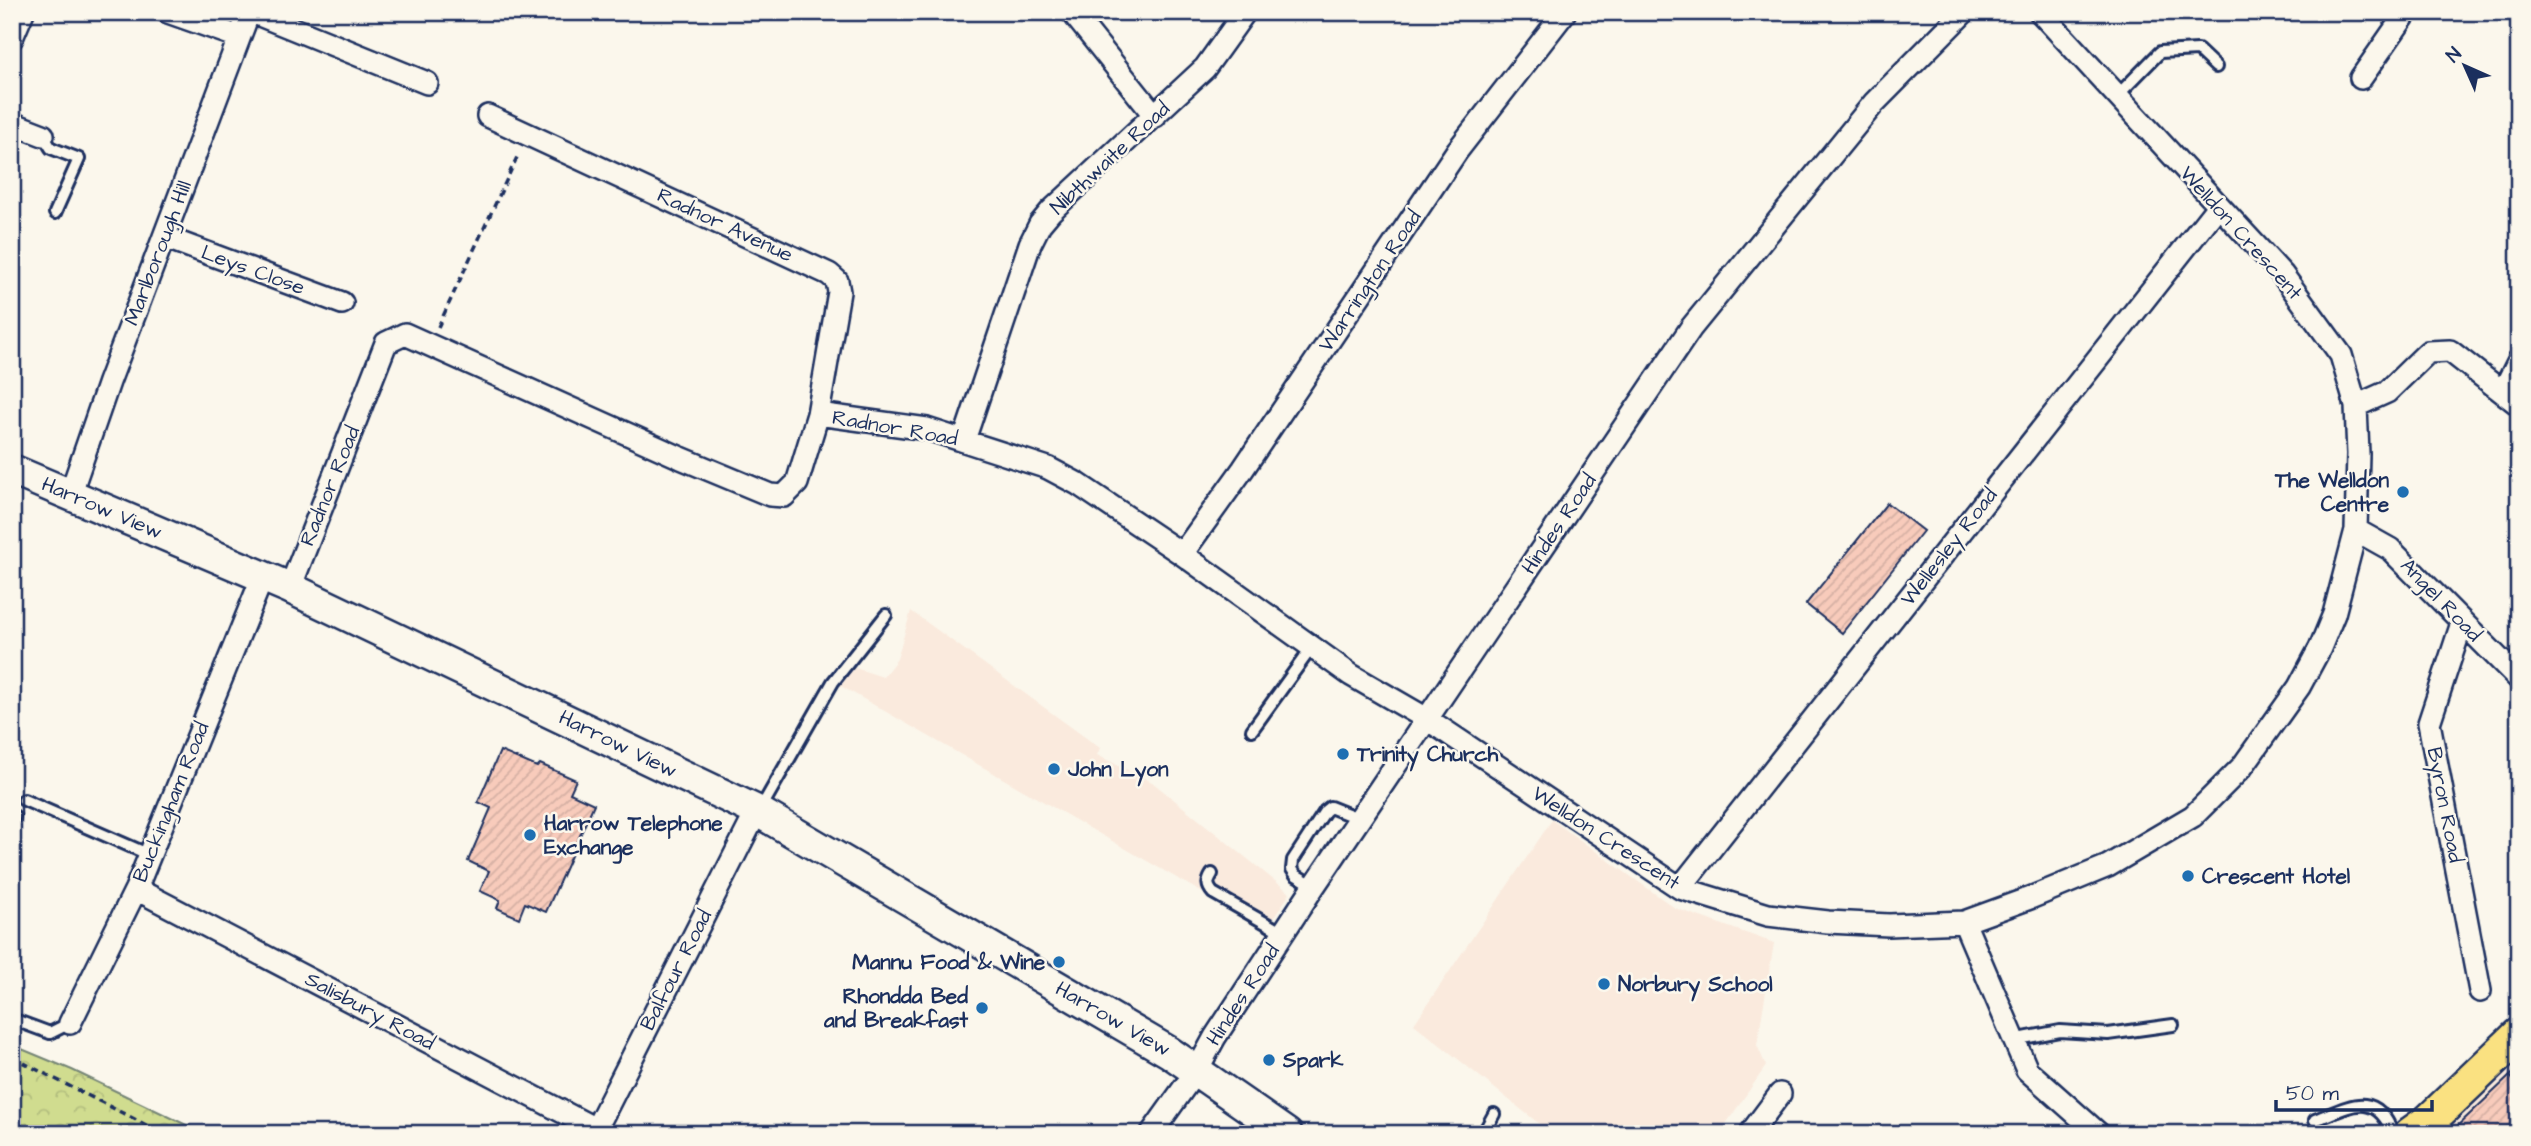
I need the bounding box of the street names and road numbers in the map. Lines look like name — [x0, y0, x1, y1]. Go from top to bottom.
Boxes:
street label: Nibthwaite Road — [1044, 95, 1177, 221]
street label: Welldon Crescent — [2173, 160, 2309, 307]
street label: Marlborough Hill — [117, 177, 201, 330]
street label: Radnor Avenue — [652, 181, 798, 269]
street label: Warrington Road — [1312, 204, 1430, 359]
street label: Leys Close — [196, 238, 309, 304]
street label: Radnor Road — [830, 403, 960, 453]
street label: Radnor Road — [293, 421, 367, 550]
street label: Hindes Road — [1515, 468, 1603, 580]
street label: Harrow View — [37, 470, 167, 546]
street label: Wellesley Road — [1894, 482, 2006, 613]
street label: Angel Road — [2392, 552, 2488, 650]
street label: Harrow View — [554, 703, 682, 785]
street label: Buckingham Road — [126, 717, 218, 887]
street label: Byron Road — [2418, 745, 2470, 866]
street label: Welldon Crescent — [1526, 779, 1686, 897]
street label: Balfour Road — [633, 904, 719, 1035]
street label: Hindes Road — [1199, 938, 1287, 1051]
street label: Salisbury Road — [299, 965, 440, 1059]
street label: Harrow View — [1050, 974, 1176, 1064]

